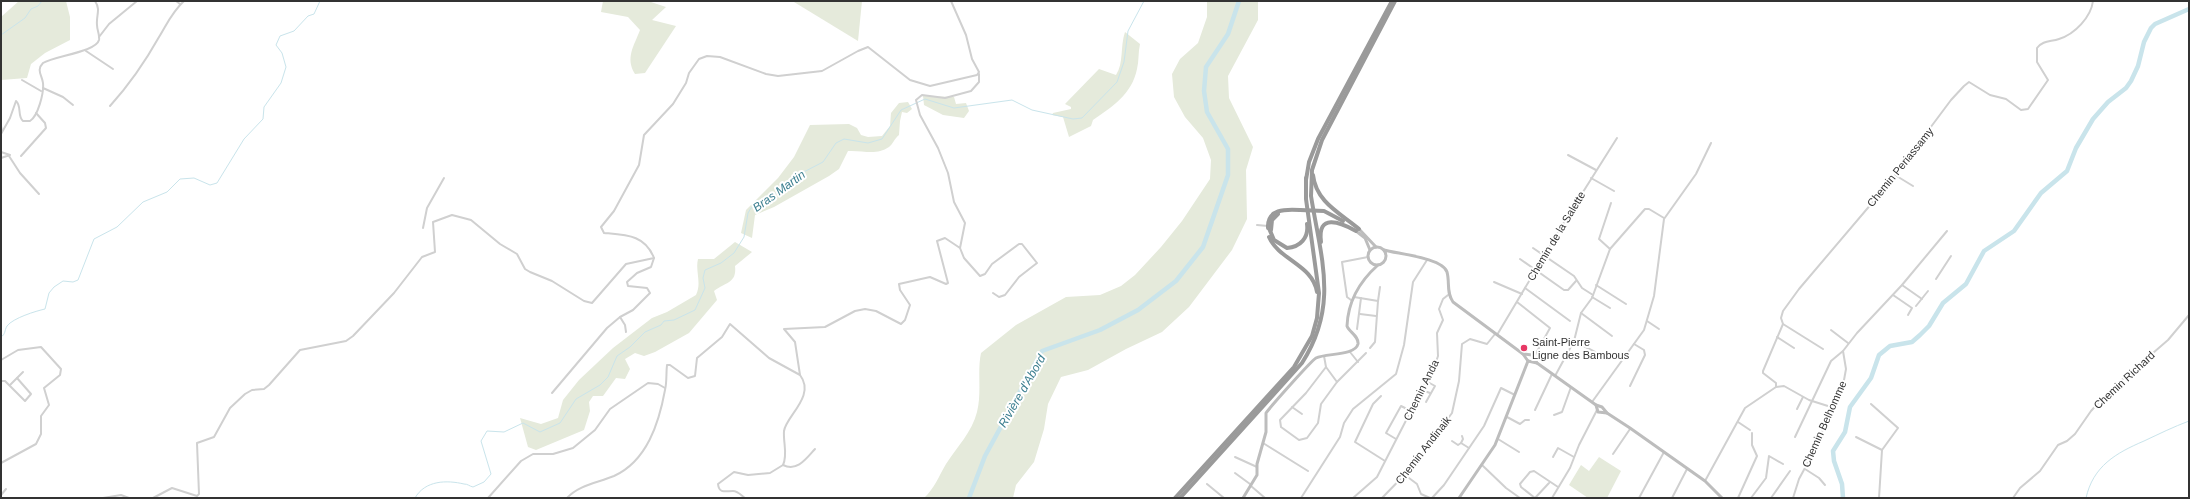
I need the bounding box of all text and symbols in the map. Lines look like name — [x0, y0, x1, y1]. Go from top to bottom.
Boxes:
street label: Chemin Periassamy — [1864, 125, 1936, 209]
water label: Bras Martin — [750, 167, 808, 215]
street label: Chemin de la Salette — [1525, 189, 1587, 283]
place label: Saint-Pierre Ligne des Bambous — [1532, 336, 1630, 361]
marker: Saint-Pierre Ligne des Bambous — [1519, 343, 1529, 353]
street label: Chemin Richard — [2091, 349, 2157, 411]
water label: Rivière d'Abord — [996, 352, 1049, 430]
street label: Chemin Anda — [1401, 357, 1441, 422]
street label: Chemin Belhomme — [1799, 379, 1849, 469]
street label: Chemin Andinaik — [1393, 413, 1453, 486]

